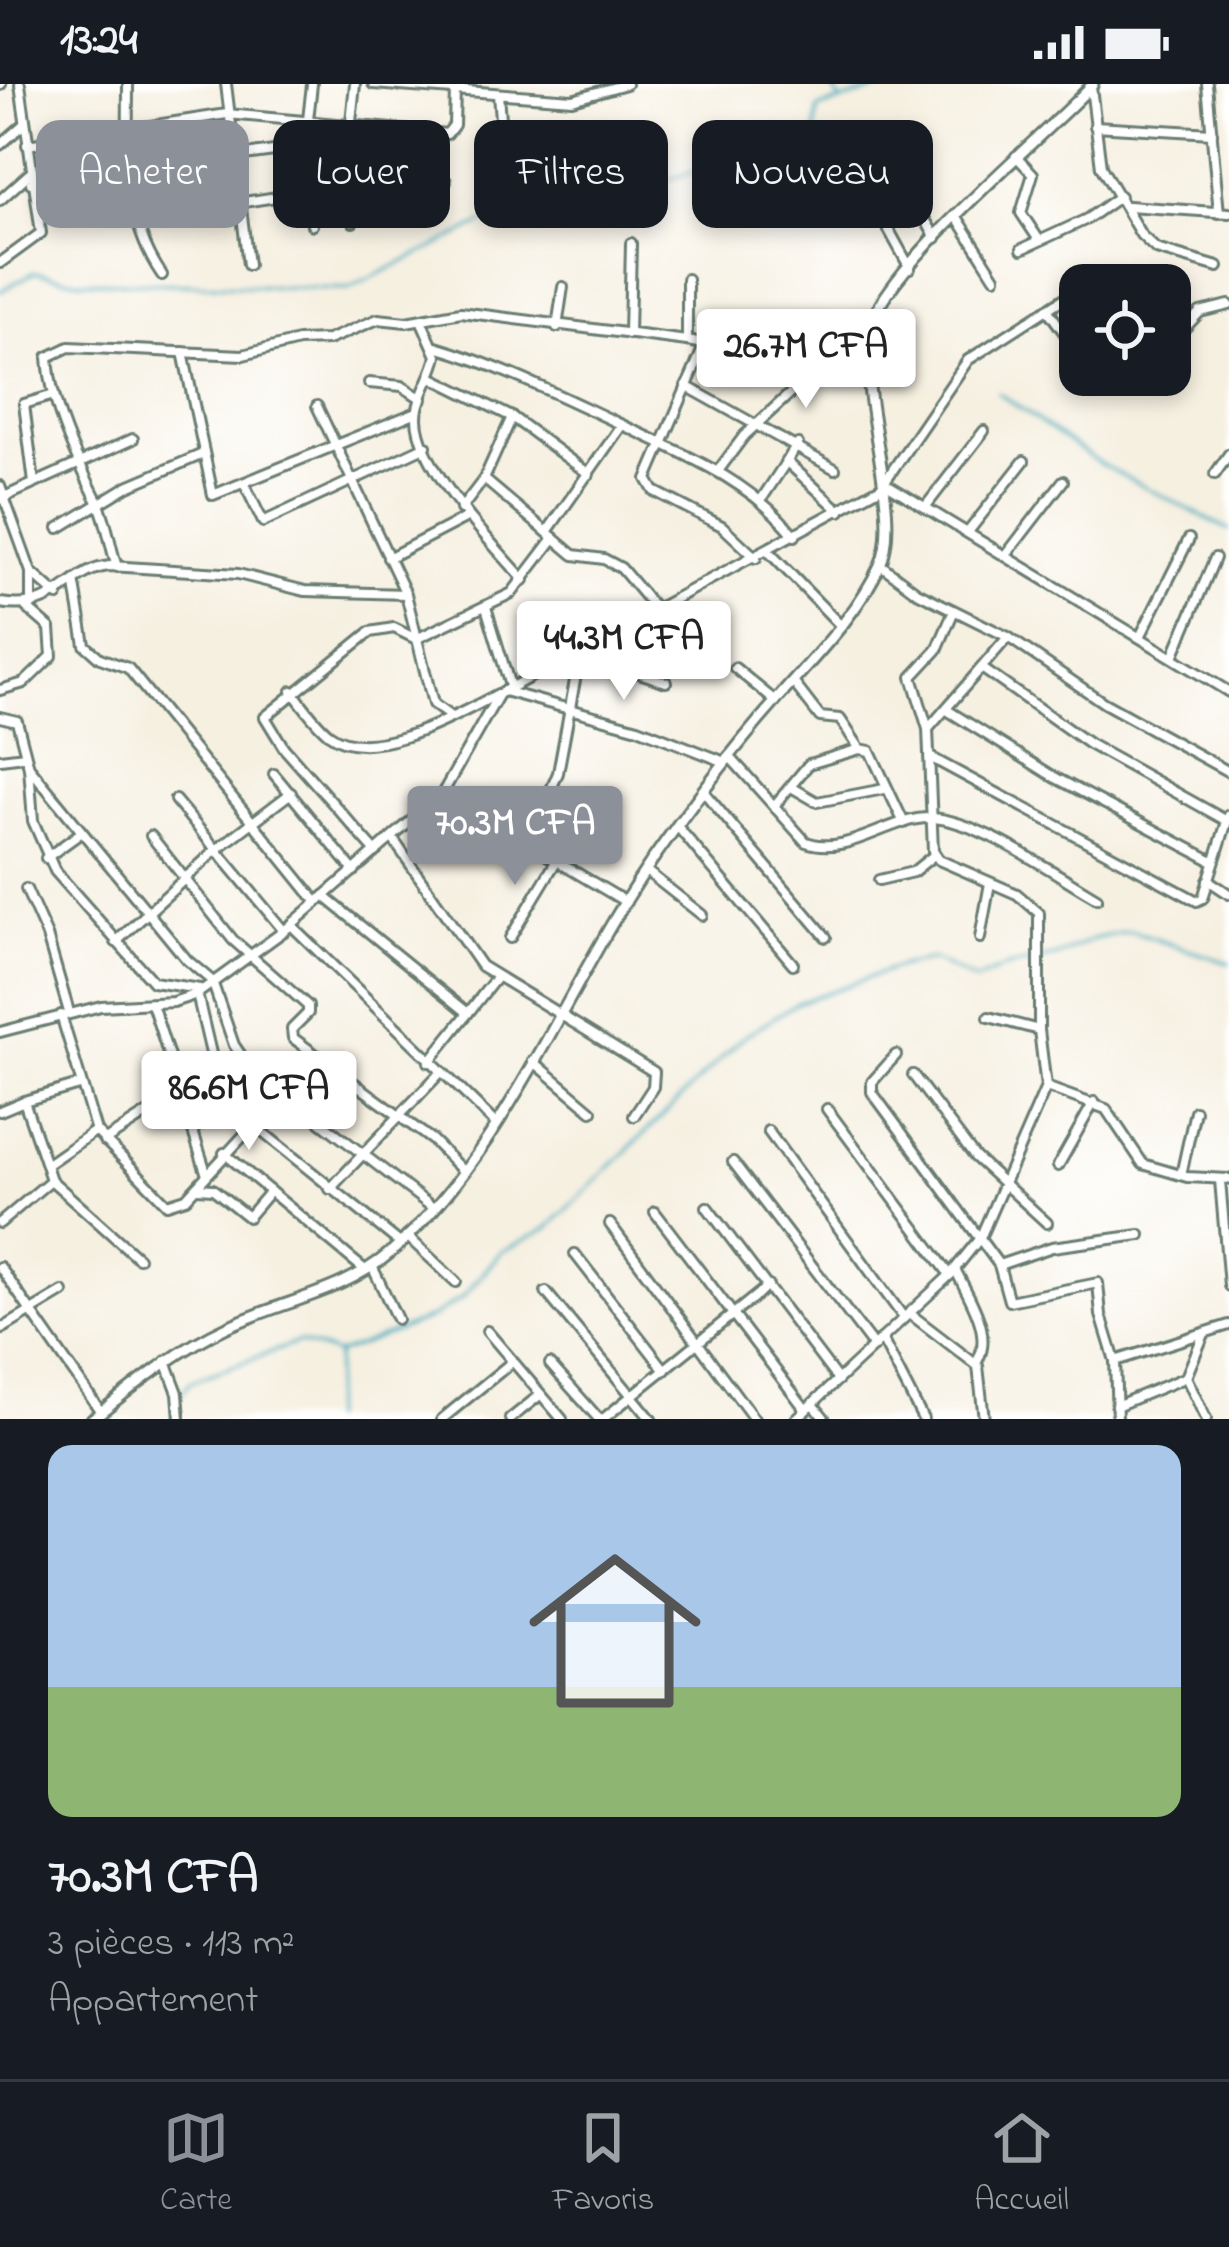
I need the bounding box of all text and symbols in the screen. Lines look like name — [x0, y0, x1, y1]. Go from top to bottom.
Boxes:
text: 13:24 — [60, 9, 138, 75]
chip: Acheter — [36, 120, 249, 228]
chip: Louer — [273, 120, 450, 228]
chip: Filtres — [474, 120, 668, 228]
chip: Nouveau — [692, 120, 933, 228]
map controls — [1059, 264, 1191, 396]
button: locate — [1059, 264, 1191, 396]
pin: 26.7M CFA — [669, 309, 943, 411]
text: 26.7M CFA — [724, 319, 888, 376]
pin: 44.3M CFA — [487, 601, 761, 703]
text: 44.3M CFA — [544, 611, 704, 668]
pin: 70.3M CFA — [378, 786, 652, 888]
text: 70.3M CFA — [434, 796, 596, 853]
pin: 86.6M CFA — [112, 1051, 386, 1153]
text: 86.6M CFA — [168, 1061, 330, 1118]
icon: home — [507, 1523, 723, 1739]
text: 70.3M CFA — [48, 1841, 259, 1916]
text: 3 pièces · 113 m² — [48, 1916, 295, 1973]
text: Appartement — [48, 1973, 258, 2030]
tab: Carte — [160, 2105, 232, 2225]
tab: Favoris — [552, 2105, 654, 2225]
tab: Accueil — [974, 2105, 1069, 2225]

